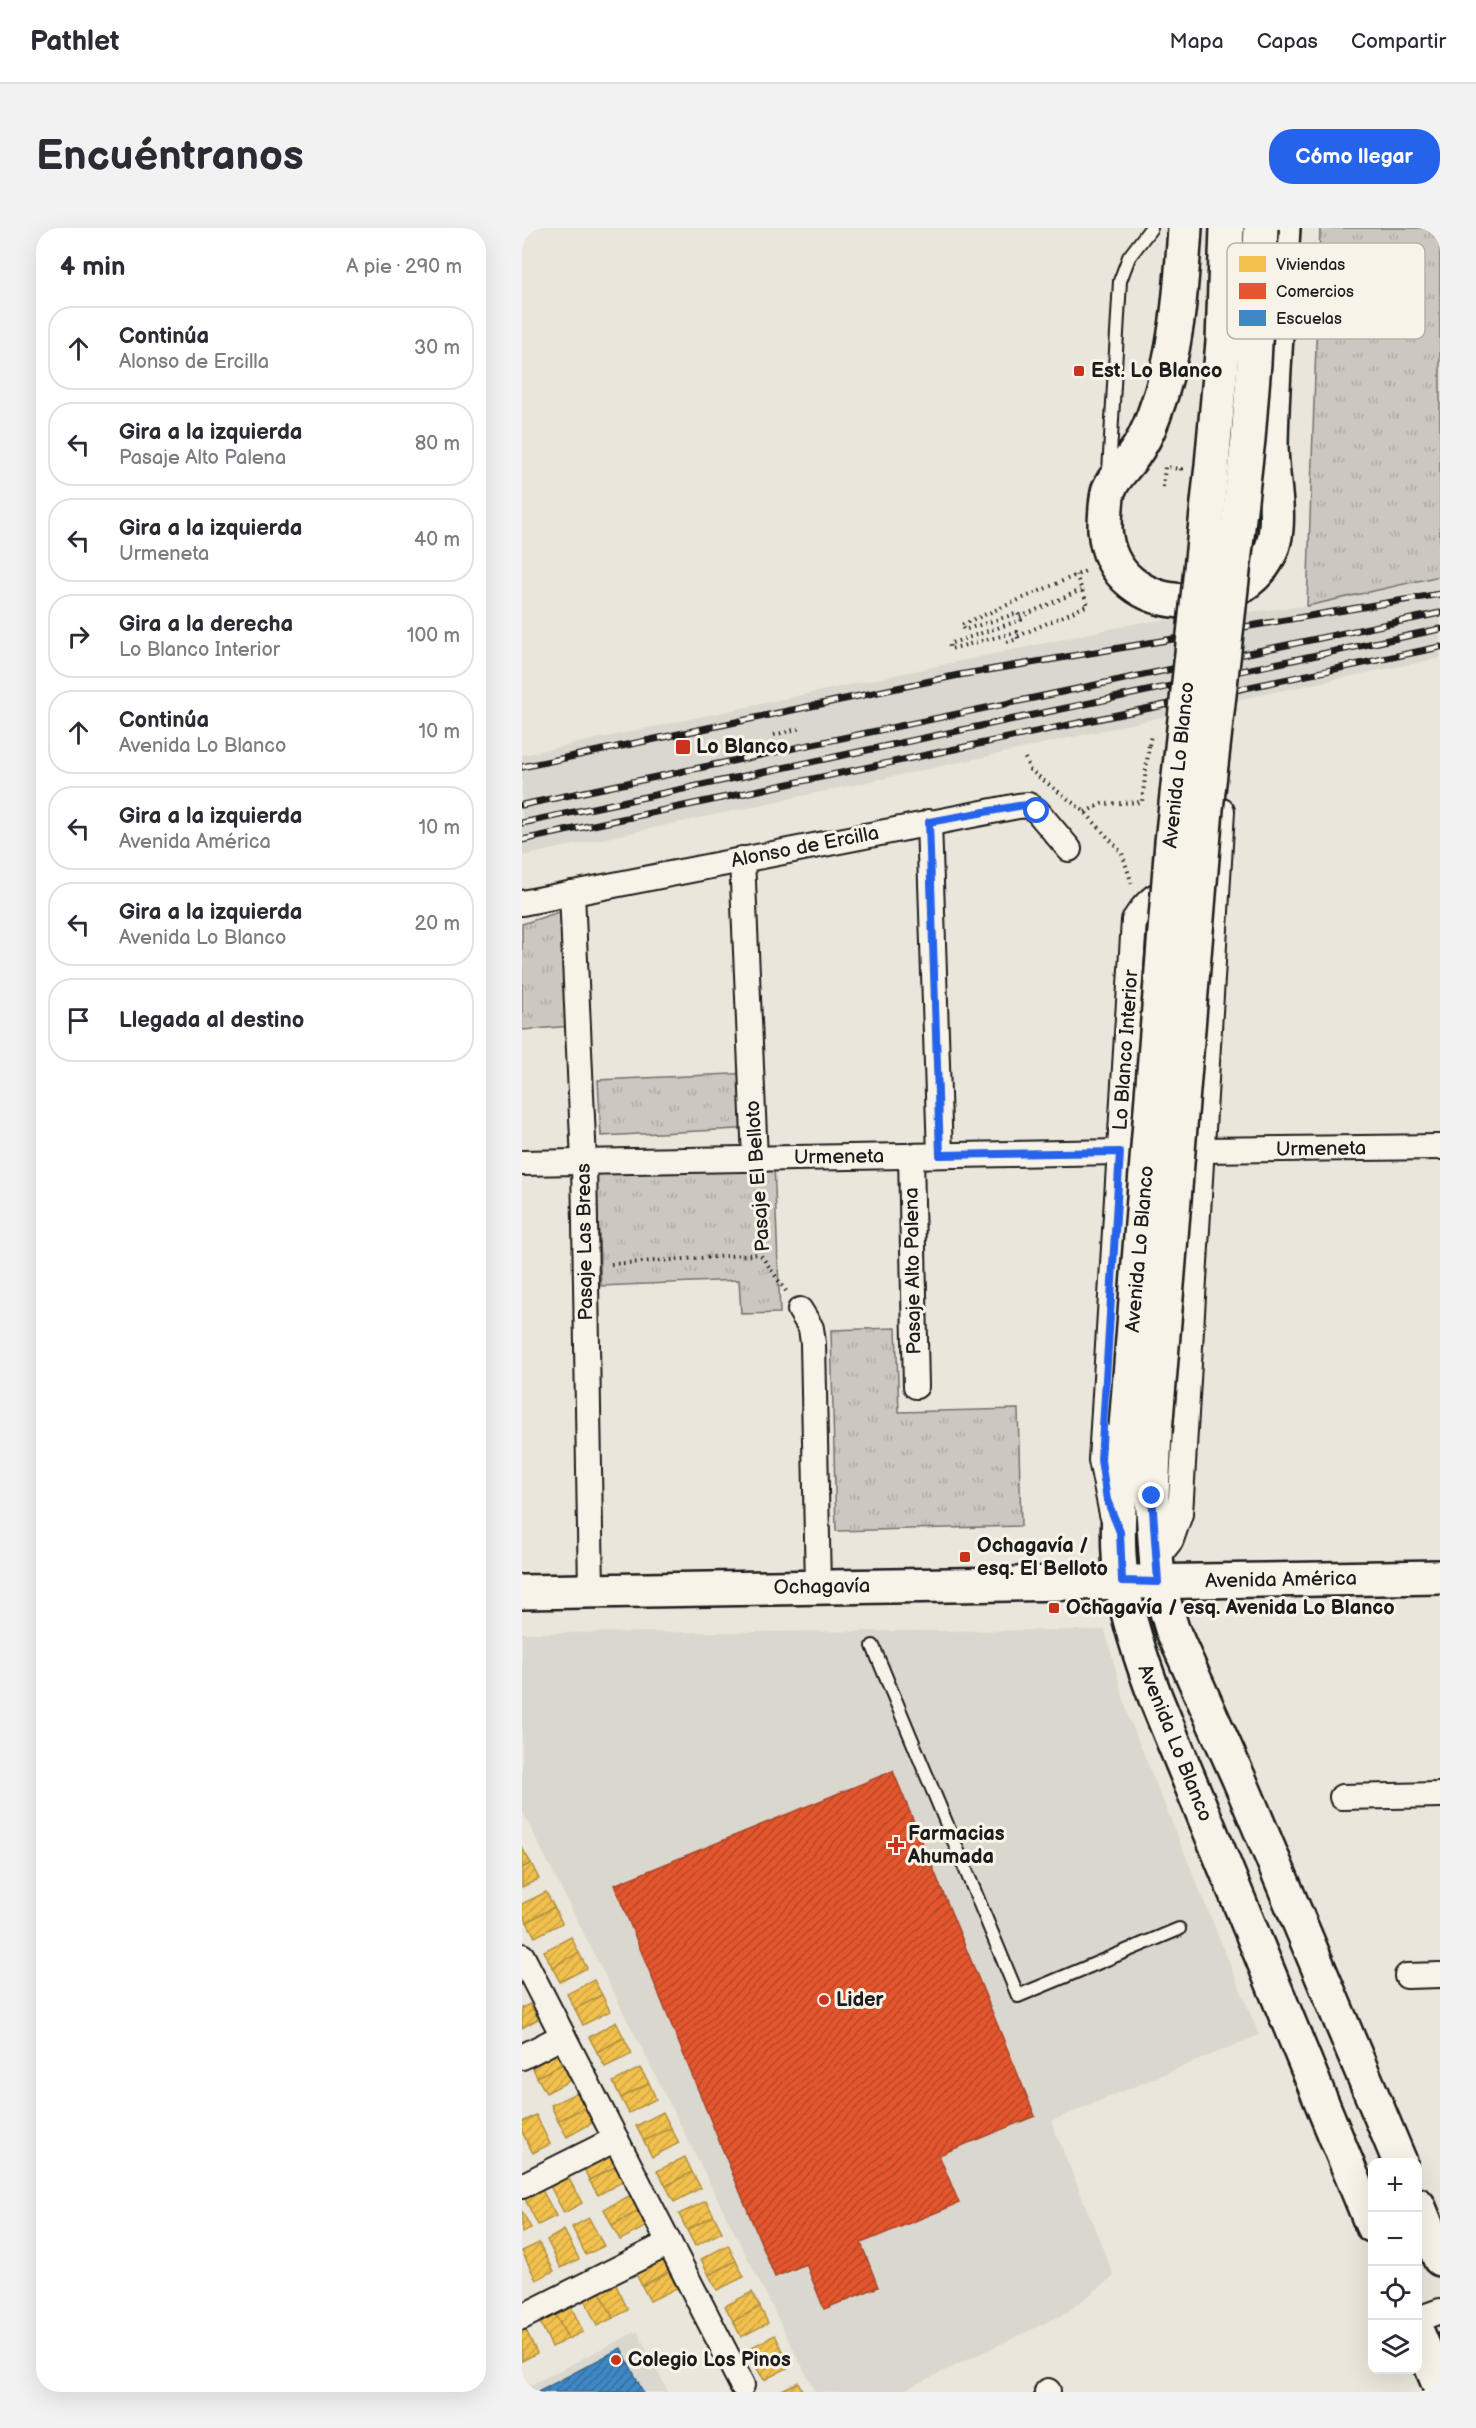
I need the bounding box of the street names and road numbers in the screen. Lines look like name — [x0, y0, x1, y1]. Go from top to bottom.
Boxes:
street label: Avenida Lo Blanco — [1158, 681, 1200, 849]
street label: Alonso de Ercilla — [729, 821, 881, 873]
street label: Lo Blanco Interior — [1108, 968, 1144, 1131]
street label: Pasaje El Belloto — [741, 1099, 775, 1253]
street label: Urmeneta — [1276, 1136, 1366, 1162]
street label: Urmeneta — [794, 1144, 884, 1170]
street label: Pasaje Las Breas — [572, 1163, 598, 1321]
street label: Avenida Lo Blanco — [1121, 1165, 1159, 1333]
street label: Pasaje Alto Palena — [900, 1187, 926, 1355]
street label: Avenida América — [1205, 1567, 1357, 1593]
street label: Ochagavía — [774, 1574, 870, 1600]
street label: Avenida Lo Blanco — [1133, 1661, 1217, 1825]

